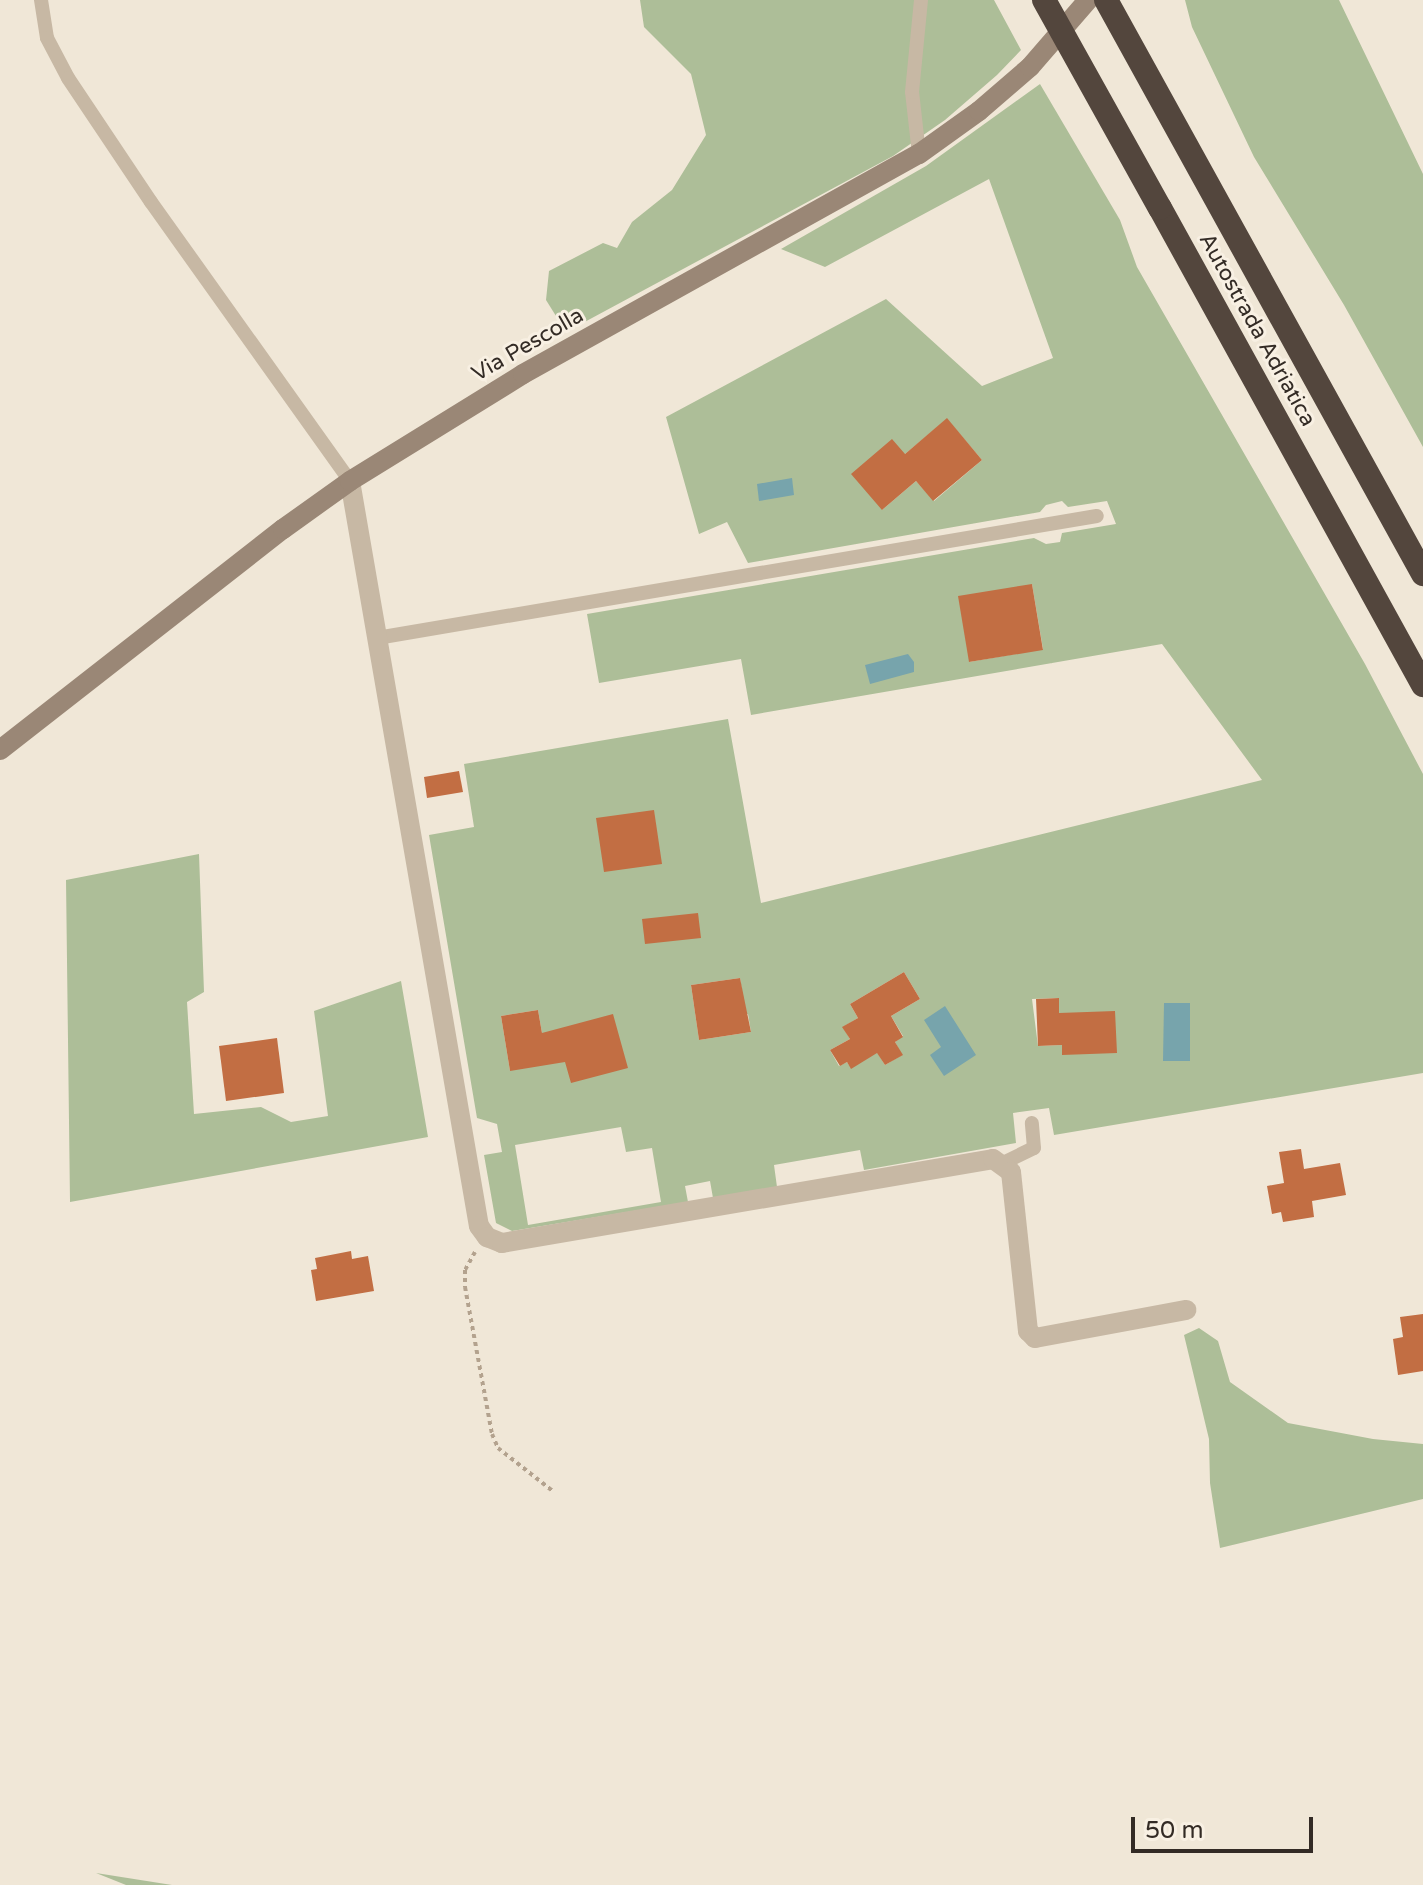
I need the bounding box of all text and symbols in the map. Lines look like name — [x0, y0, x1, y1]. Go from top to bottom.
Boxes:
street label: Autostrada Adriatica — [1193, 229, 1321, 431]
street label: Via Pescolla — [468, 302, 588, 388]
scale bar — [1135, 1801, 1317, 1851]
text: 50 m — [1145, 1816, 1203, 1845]

